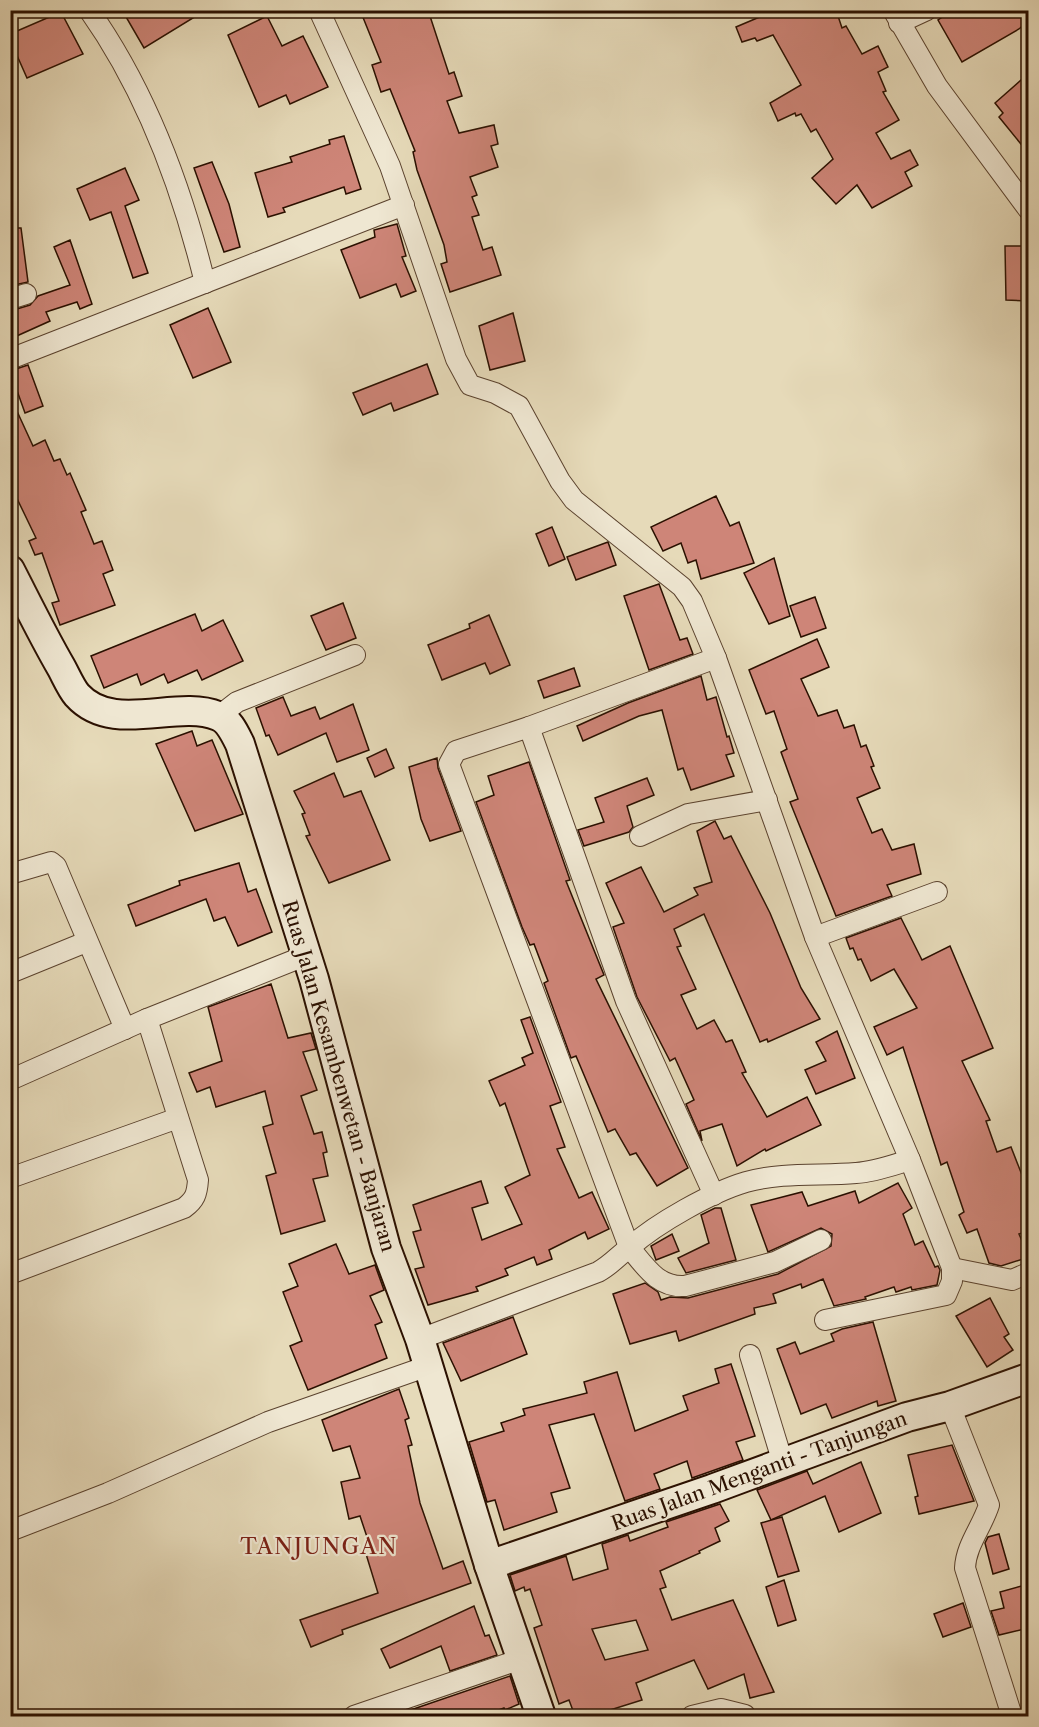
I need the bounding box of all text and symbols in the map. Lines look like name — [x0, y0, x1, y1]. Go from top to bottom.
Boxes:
street label: Ruas Jalan Kesambenwetan - Banjaran — [277, 898, 401, 1255]
street label: Ruas Jalan Menganti - Tanjungan — [608, 1406, 911, 1536]
district label: TANJUNGAN — [240, 1533, 398, 1560]

